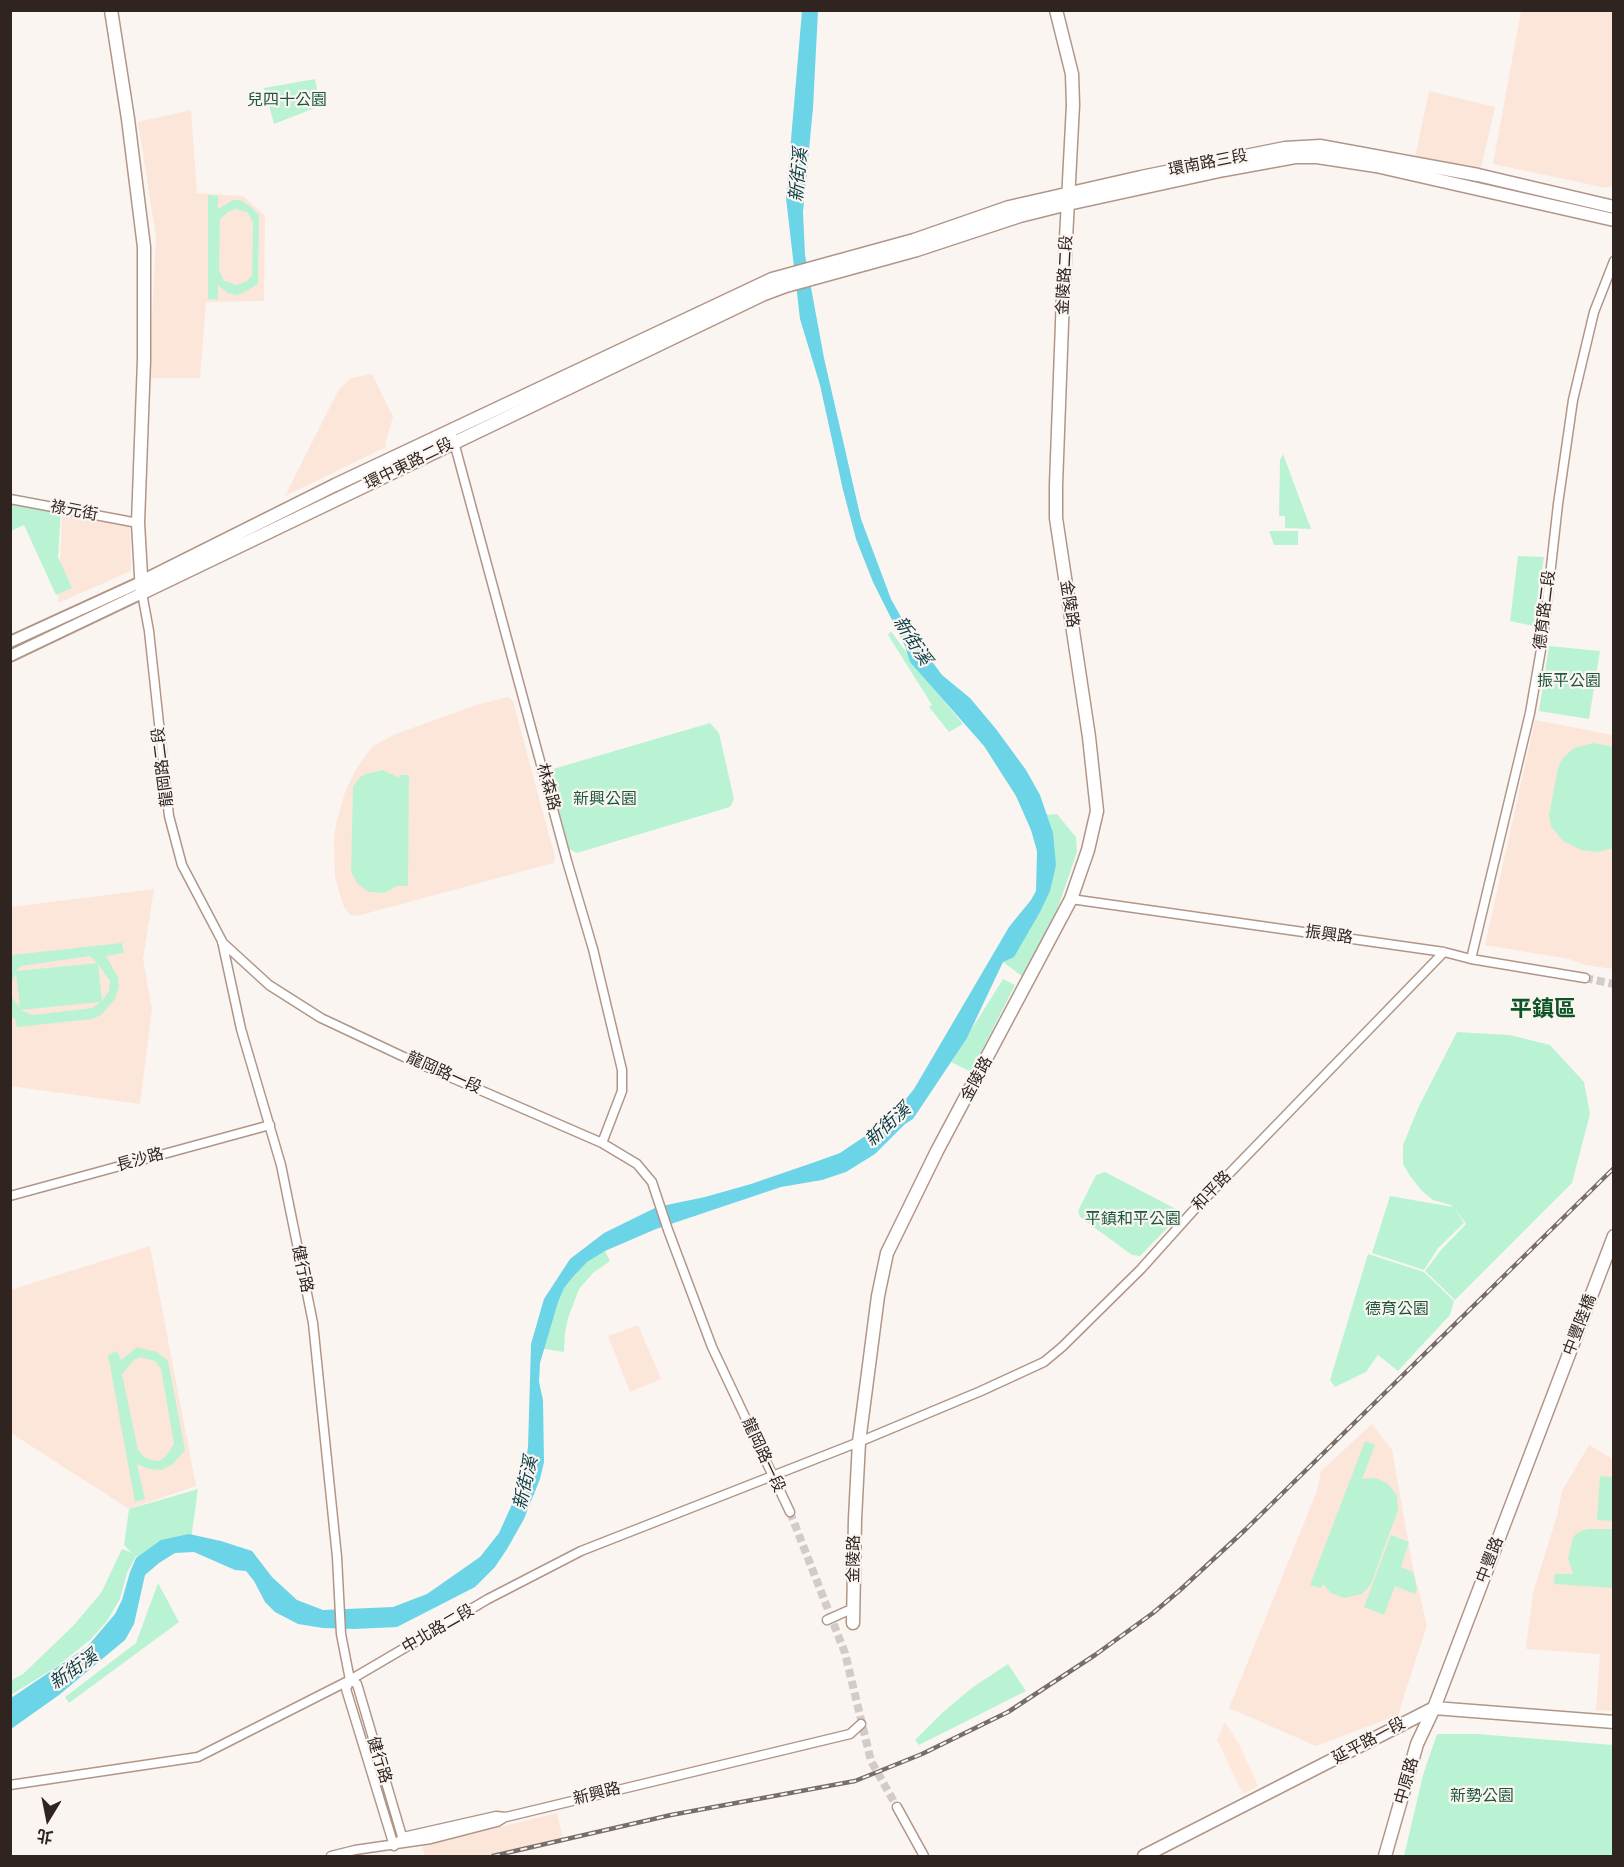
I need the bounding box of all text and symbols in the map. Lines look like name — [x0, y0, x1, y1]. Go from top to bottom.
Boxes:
park label: 兒四十公園 — [247, 90, 327, 110]
street label: 環南路三段 — [1167, 146, 1249, 180]
water label: 新街溪 — [786, 147, 812, 203]
street label: 金陵路二段 — [1053, 235, 1077, 315]
street label: 環中東路二段 — [362, 434, 456, 494]
street label: 祿元街 — [49, 497, 99, 525]
street label: 德育路二段 — [1531, 569, 1559, 651]
street label: 金陵路 — [1056, 579, 1082, 629]
water label: 新街溪 — [888, 612, 936, 670]
park label: 振平公園 — [1537, 671, 1601, 691]
street label: 龍岡路二段 — [149, 726, 177, 808]
street label: 林森路 — [533, 761, 563, 813]
park label: 新興公園 — [573, 789, 637, 809]
street label: 振興路 — [1304, 922, 1354, 948]
district label: 平鎮區 — [1510, 997, 1576, 1023]
street label: 龍岡路一段 — [404, 1048, 484, 1098]
street label: 金陵路 — [957, 1053, 997, 1105]
water label: 新街溪 — [861, 1099, 915, 1151]
street label: 長沙路 — [114, 1145, 166, 1175]
street label: 和平路 — [1188, 1167, 1236, 1215]
park label: 平鎮和平公園 — [1085, 1209, 1181, 1229]
street label: 健行路 — [288, 1244, 316, 1294]
street label: 中豐陸橋 — [1560, 1292, 1600, 1358]
park label: 德育公園 — [1365, 1299, 1429, 1319]
street label: 龍岡路一段 — [737, 1415, 789, 1495]
water label: 新街溪 — [509, 1454, 543, 1512]
street label: 中豐路 — [1472, 1534, 1508, 1586]
street label: 金陵路 — [844, 1535, 864, 1583]
street label: 中北路二段 — [399, 1601, 477, 1657]
water label: 新街溪 — [46, 1646, 102, 1694]
street label: 延平路一段 — [1329, 1714, 1409, 1768]
street label: 健行路 — [363, 1734, 395, 1786]
street label: 中原路 — [1391, 1755, 1423, 1807]
street label: 新興路 — [571, 1779, 623, 1809]
park label: 新勢公園 — [1450, 1786, 1514, 1806]
north arrow — [18, 1789, 78, 1849]
text: 北 — [35, 1825, 55, 1848]

